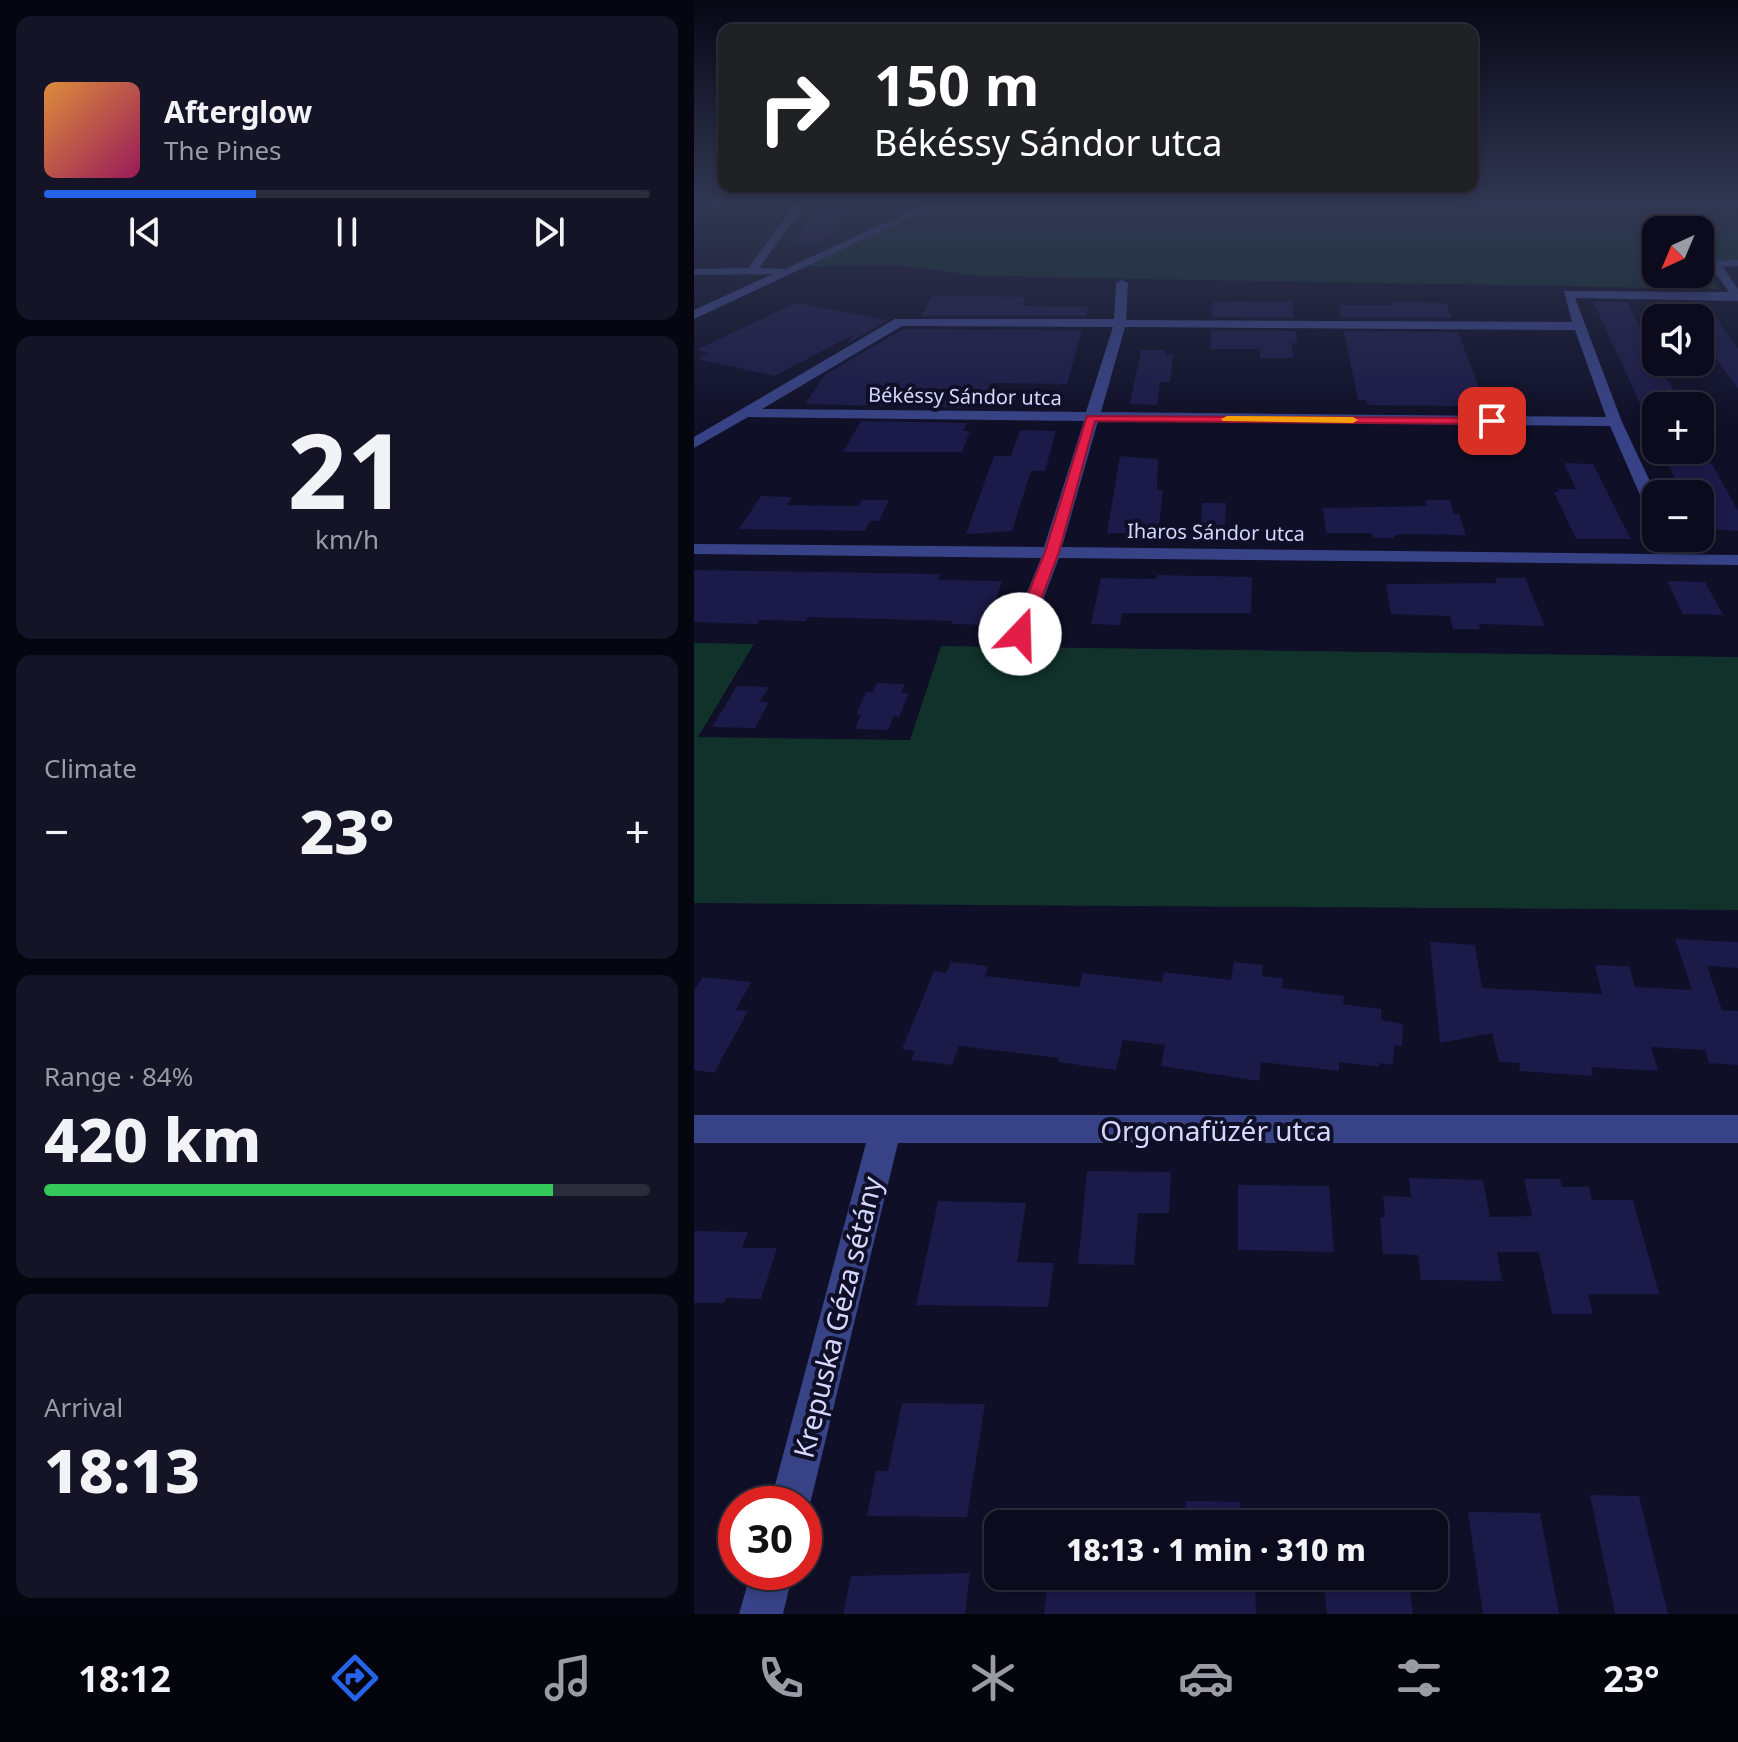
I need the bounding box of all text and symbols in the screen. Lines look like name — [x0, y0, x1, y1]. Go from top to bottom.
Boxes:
text: 150 m — [874, 46, 1039, 122]
icon: right — [742, 56, 846, 160]
text: Afterglow — [164, 91, 312, 132]
text: Békéssy Sándor utca — [874, 118, 1223, 167]
text: The Pines — [164, 132, 282, 168]
icon: previous — [123, 210, 167, 254]
icon: pause — [325, 210, 369, 254]
icon: next — [527, 210, 571, 254]
north arrow — [1642, 216, 1714, 288]
map controls — [1642, 216, 1714, 552]
button: sound — [1642, 304, 1714, 376]
street label: Békéssy Sándor utca — [868, 381, 1062, 411]
pin — [1458, 387, 1526, 455]
button: + — [1642, 392, 1714, 464]
text: 21 — [288, 398, 406, 539]
icon: arrive — [1470, 399, 1514, 443]
button: − — [1642, 480, 1714, 552]
street label: Iharos Sándor utca — [1127, 517, 1305, 547]
text: km/h — [315, 521, 379, 557]
position arrow — [978, 592, 1062, 676]
text: Climate — [44, 750, 137, 786]
text: 23° — [300, 790, 394, 872]
text: − — [44, 801, 69, 861]
text: + — [625, 801, 650, 861]
text: Range · 84% — [44, 1058, 193, 1094]
text: 420 km — [44, 1098, 261, 1180]
street label: Orgonafüzér utca — [1100, 1111, 1332, 1149]
street label: Krepuska Géza sétány — [784, 1172, 891, 1462]
text: Arrival — [44, 1389, 123, 1425]
text: 18:13 — [44, 1429, 200, 1511]
speed limit sign: 30 — [718, 1486, 822, 1590]
text: 18:13 · 1 min · 310 m — [1066, 1529, 1366, 1570]
icon: directions — [327, 1650, 383, 1706]
icon: music — [540, 1650, 596, 1706]
icon: phone — [753, 1650, 809, 1706]
icon: climate — [965, 1650, 1021, 1706]
icon: car — [1178, 1650, 1234, 1706]
icon: filters — [1391, 1650, 1447, 1706]
text: 18:12 — [78, 1654, 171, 1703]
text: 23° — [1603, 1654, 1660, 1703]

